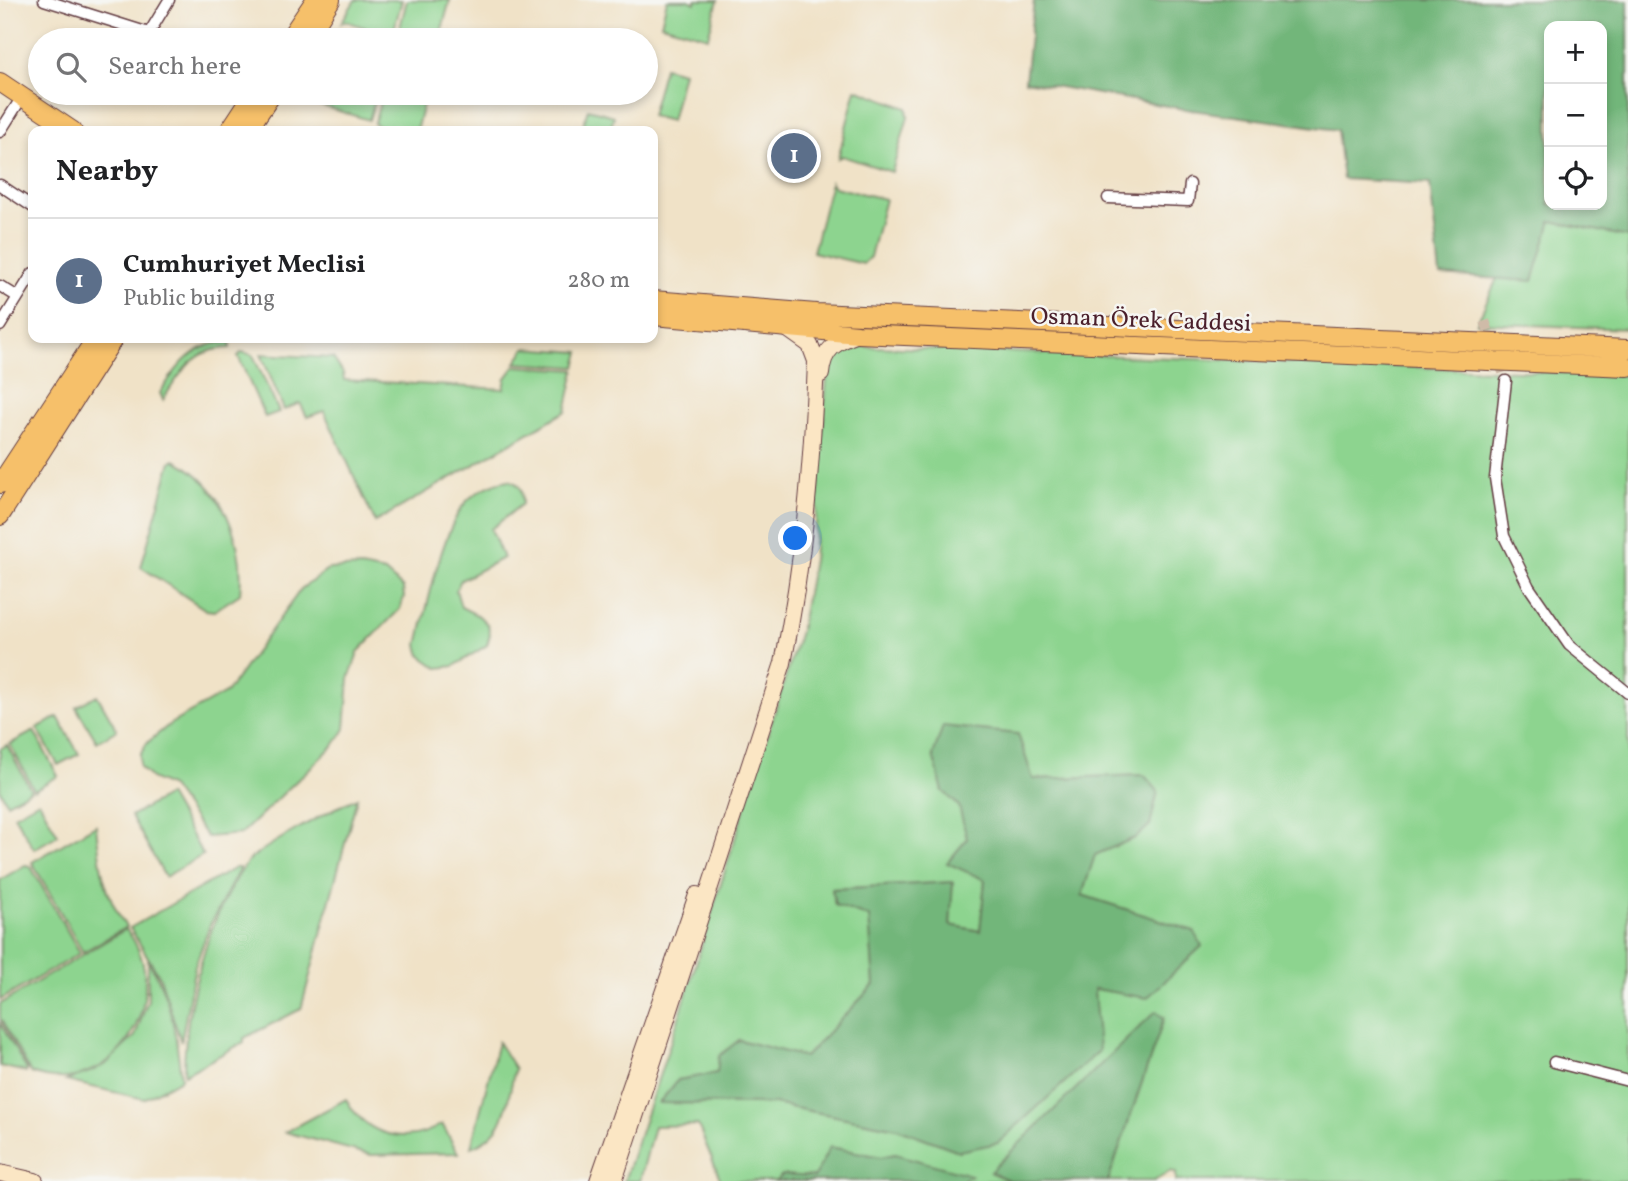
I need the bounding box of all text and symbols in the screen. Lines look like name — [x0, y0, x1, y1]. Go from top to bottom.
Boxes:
map controls — [1544, 21, 1607, 210]
button: + — [1544, 21, 1607, 84]
search box — [28, 28, 658, 105]
icon: search — [52, 48, 90, 86]
text: Search here — [108, 49, 241, 85]
button: − — [1544, 84, 1607, 147]
pin: 1 — [771, 130, 817, 182]
button: locate — [1544, 147, 1607, 210]
text: Nearby — [56, 151, 158, 193]
text: Cumhuriyet Meclisi — [123, 247, 366, 283]
text: 1 — [74, 265, 84, 297]
text: 280 m — [567, 265, 630, 297]
text: Public building — [123, 283, 275, 315]
street label: Osman Örek Caddesi — [1030, 300, 1252, 342]
your location — [778, 521, 812, 555]

